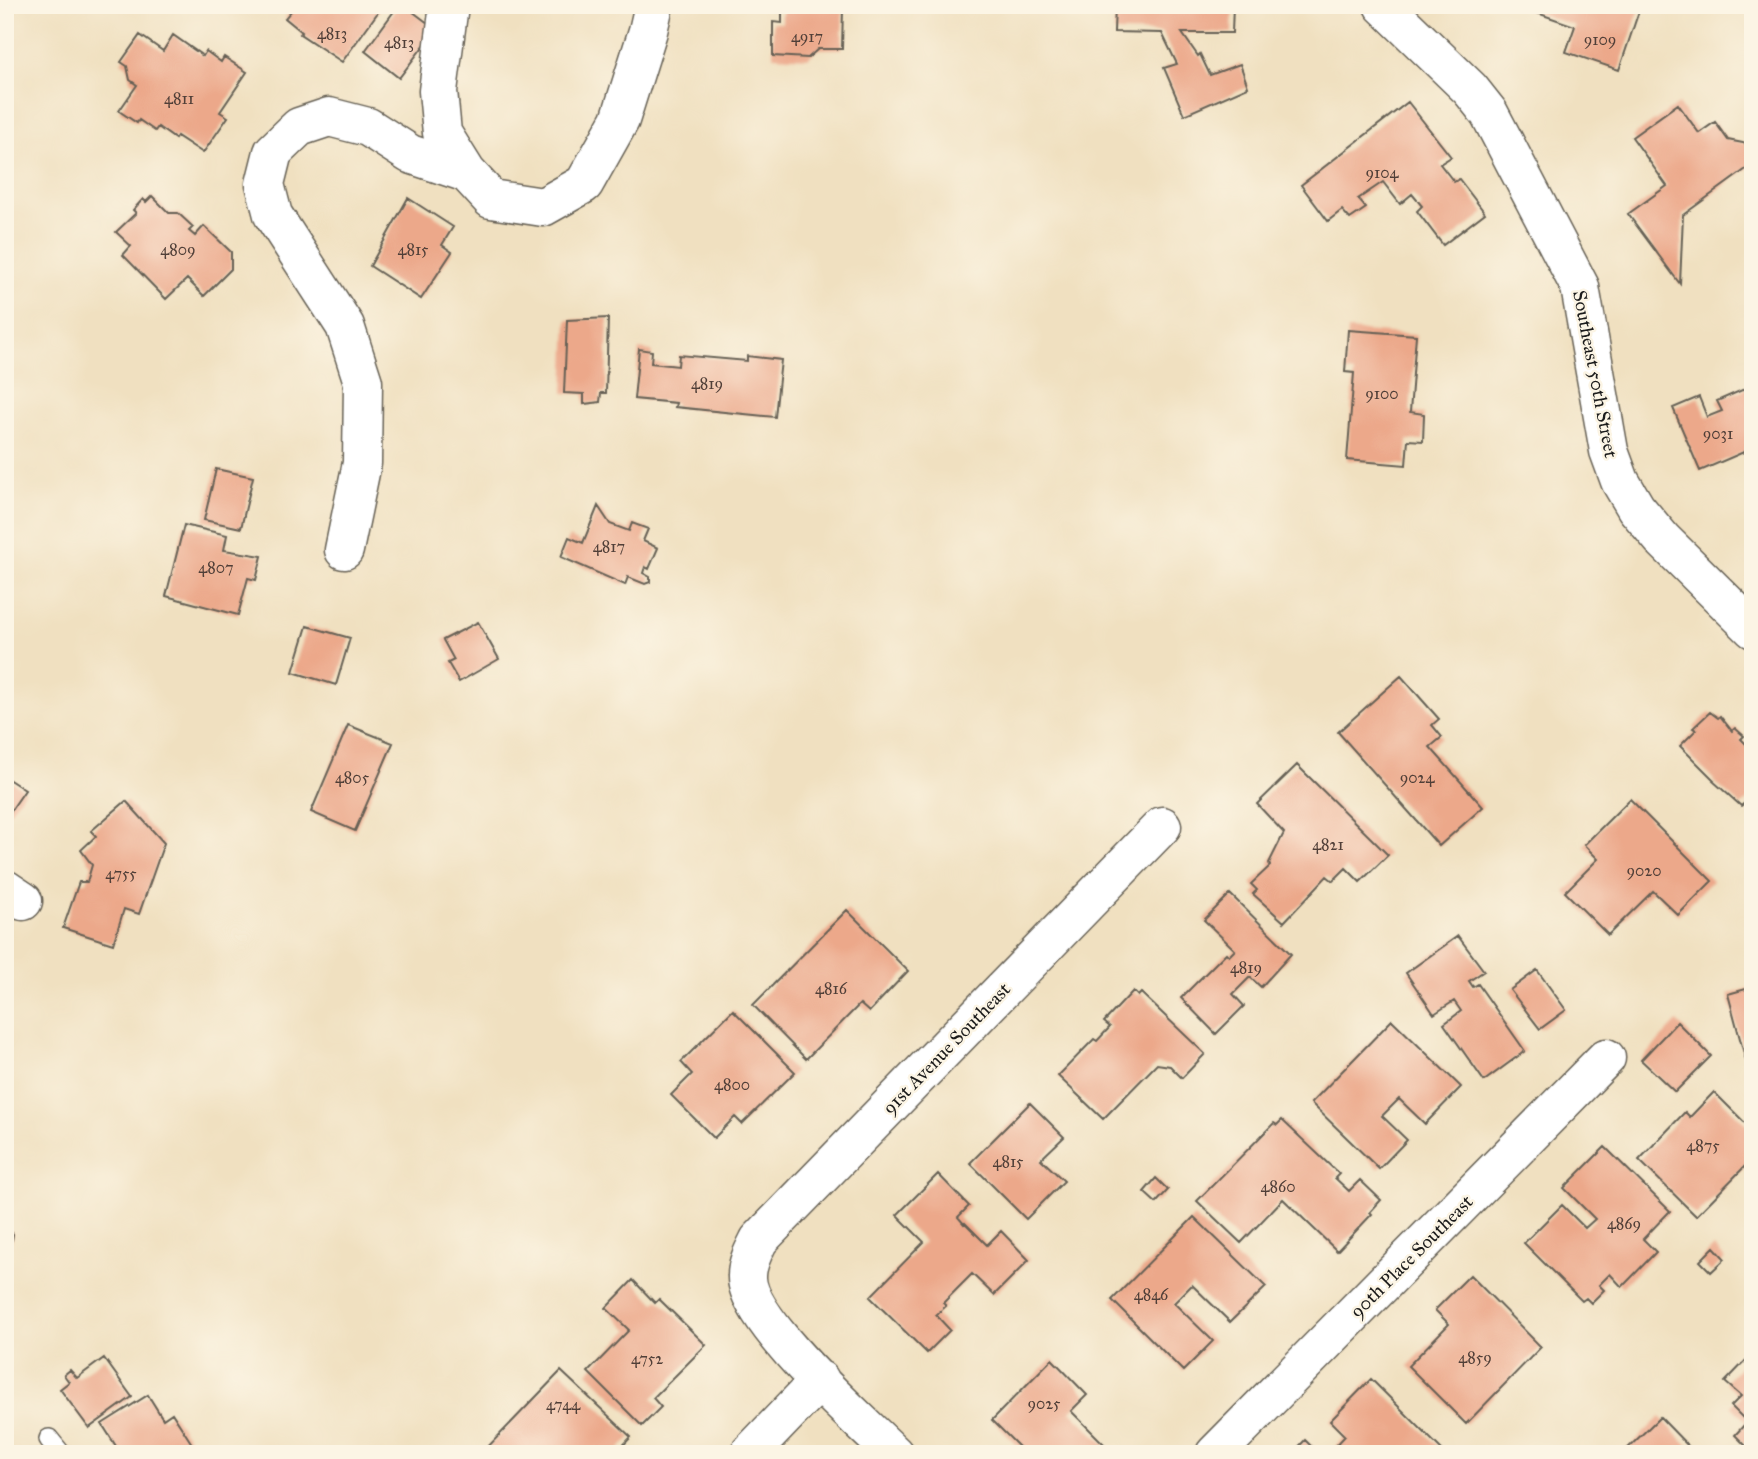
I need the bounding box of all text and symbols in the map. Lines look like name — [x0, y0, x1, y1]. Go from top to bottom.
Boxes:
house number: 4813 — [317, 24, 347, 43]
house number: 4917 — [791, 27, 823, 46]
house number: 9109 — [1584, 30, 1616, 49]
house number: 4813 — [384, 33, 414, 52]
house number: 4811 — [164, 89, 194, 108]
house number: 9104 — [1366, 163, 1400, 182]
house number: 4809 — [160, 240, 196, 259]
house number: 4815 — [397, 240, 429, 259]
street label: Southeast 50th Street — [1568, 288, 1623, 460]
house number: 4819 — [691, 374, 723, 393]
house number: 9100 — [1365, 384, 1399, 403]
house number: 9031 — [1703, 424, 1733, 443]
house number: 4817 — [593, 537, 625, 556]
house number: 4807 — [198, 558, 234, 577]
house number: 4805 — [335, 768, 370, 787]
house number: 9024 — [1400, 768, 1435, 787]
house number: 4821 — [1312, 835, 1344, 854]
house number: 9020 — [1626, 861, 1662, 880]
house number: 4755 — [105, 864, 137, 883]
house number: 4819 — [1230, 958, 1262, 977]
street label: 91st Avenue Southeast — [878, 978, 1015, 1119]
house number: 4816 — [815, 979, 848, 998]
house number: 4800 — [714, 1075, 750, 1094]
house number: 4875 — [1686, 1136, 1720, 1155]
house number: 4815 — [992, 1152, 1024, 1171]
house number: 4860 — [1261, 1177, 1295, 1196]
street label: 90th Place Southeast — [1345, 1190, 1478, 1323]
house number: 4869 — [1607, 1214, 1641, 1233]
house number: 4846 — [1134, 1285, 1169, 1304]
house number: 4859 — [1458, 1348, 1492, 1367]
house number: 4752 — [631, 1349, 663, 1368]
house number: 9025 — [1027, 1394, 1061, 1413]
house number: 4744 — [546, 1395, 581, 1414]

